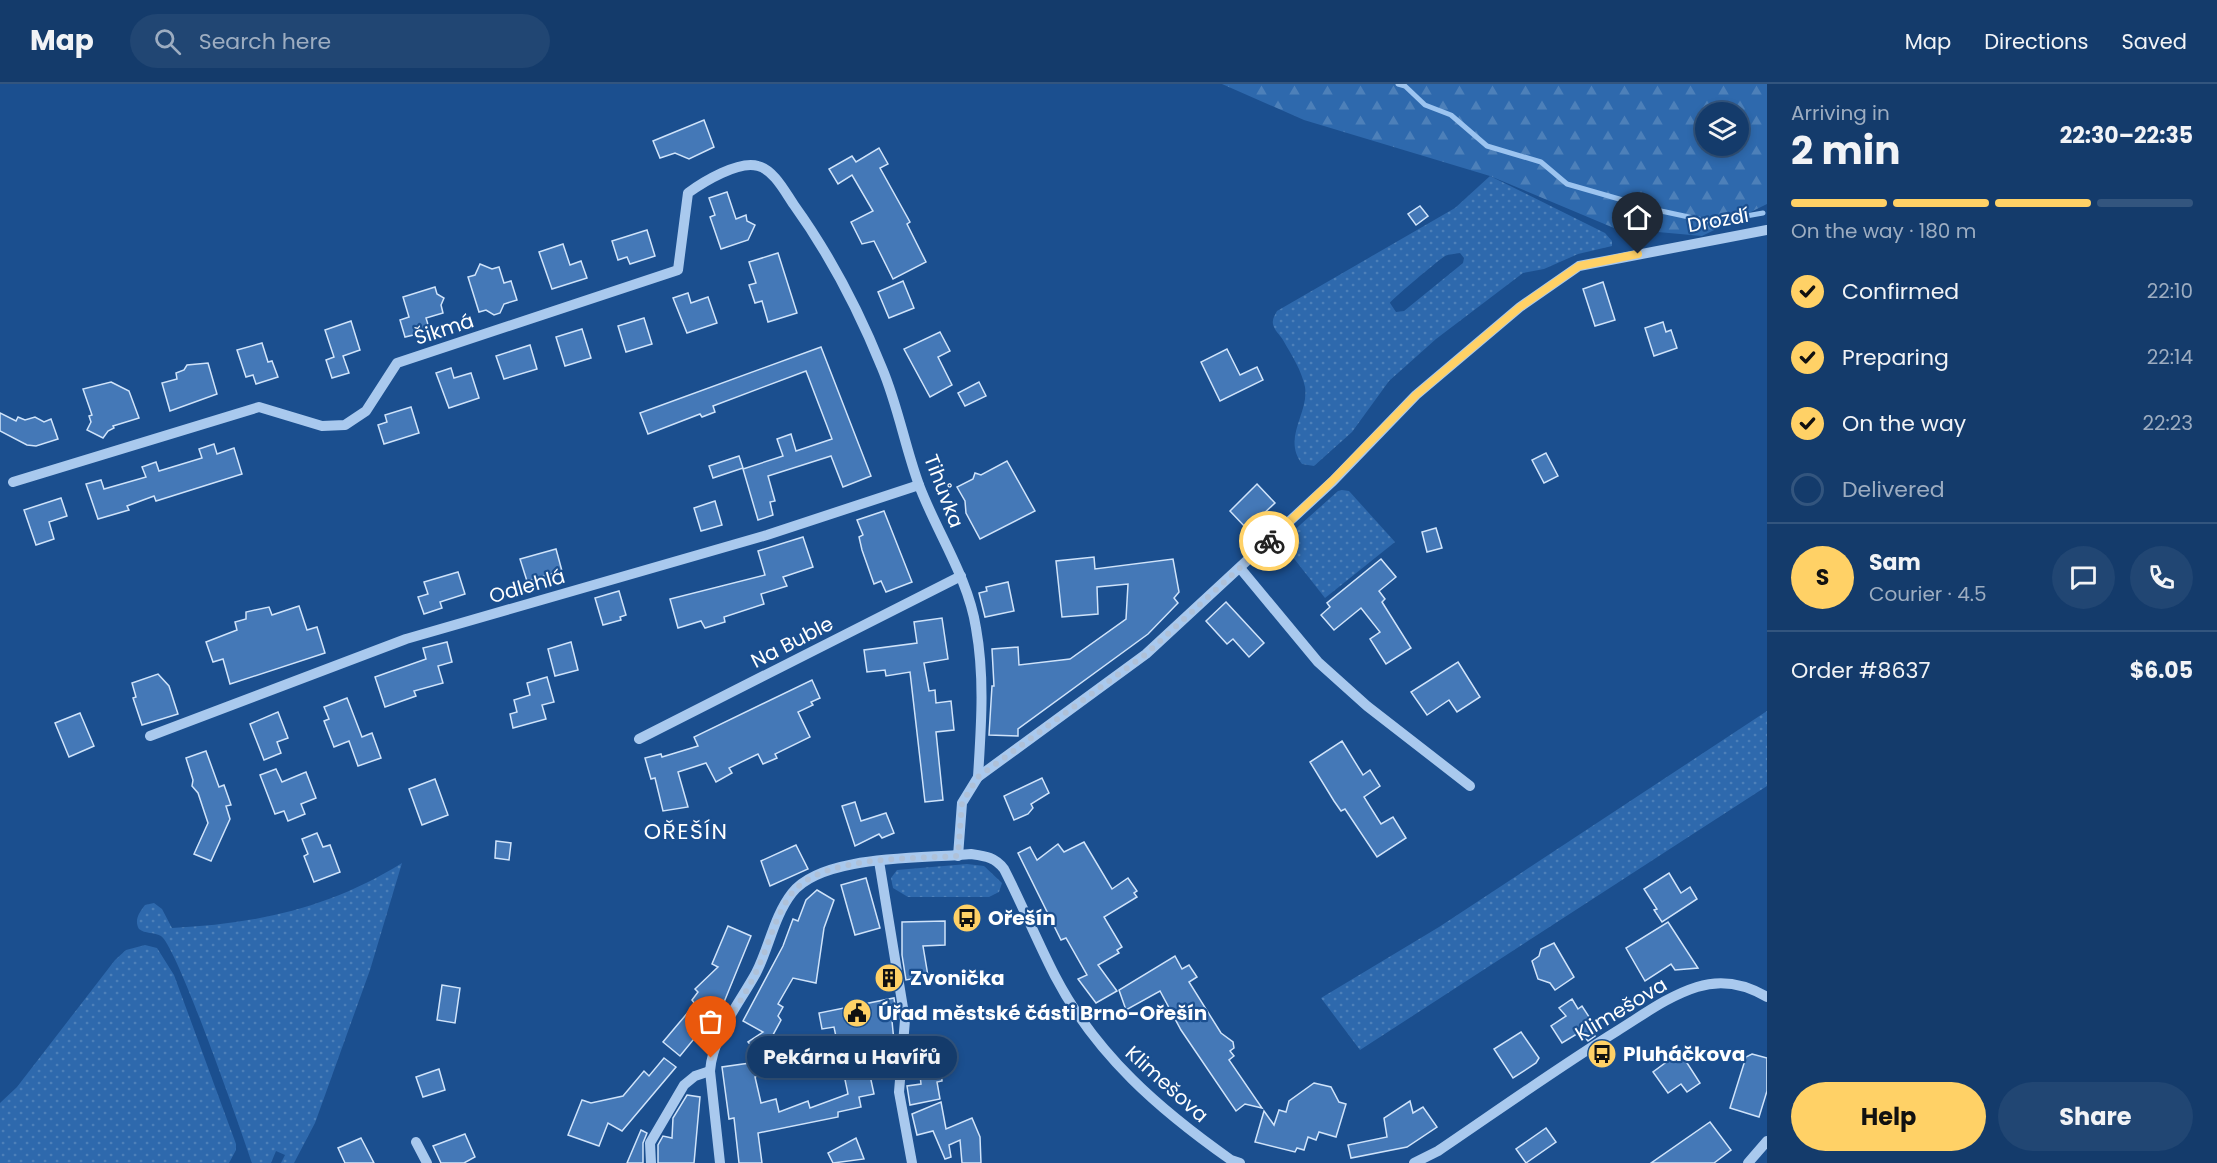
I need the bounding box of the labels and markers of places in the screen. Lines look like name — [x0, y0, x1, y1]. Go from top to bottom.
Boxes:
pin — [1612, 192, 1663, 254]
bus stop icon: Ořešín — [951, 902, 983, 934]
place label: Ořešín — [988, 904, 1056, 932]
building icon: Zvonička — [873, 962, 905, 994]
place label: Zvonička — [910, 964, 1005, 992]
pin — [685, 996, 736, 1058]
public building icon: Úřad městské části Brno-Ořešín — [841, 997, 873, 1029]
place label: Úřad městské části Brno-Ořešín — [878, 999, 1207, 1027]
callout: Pekárna u Havířů — [747, 1037, 957, 1079]
bus stop icon: Pluháčkova — [1586, 1038, 1618, 1070]
place label: Pluháčkova — [1623, 1040, 1745, 1068]

